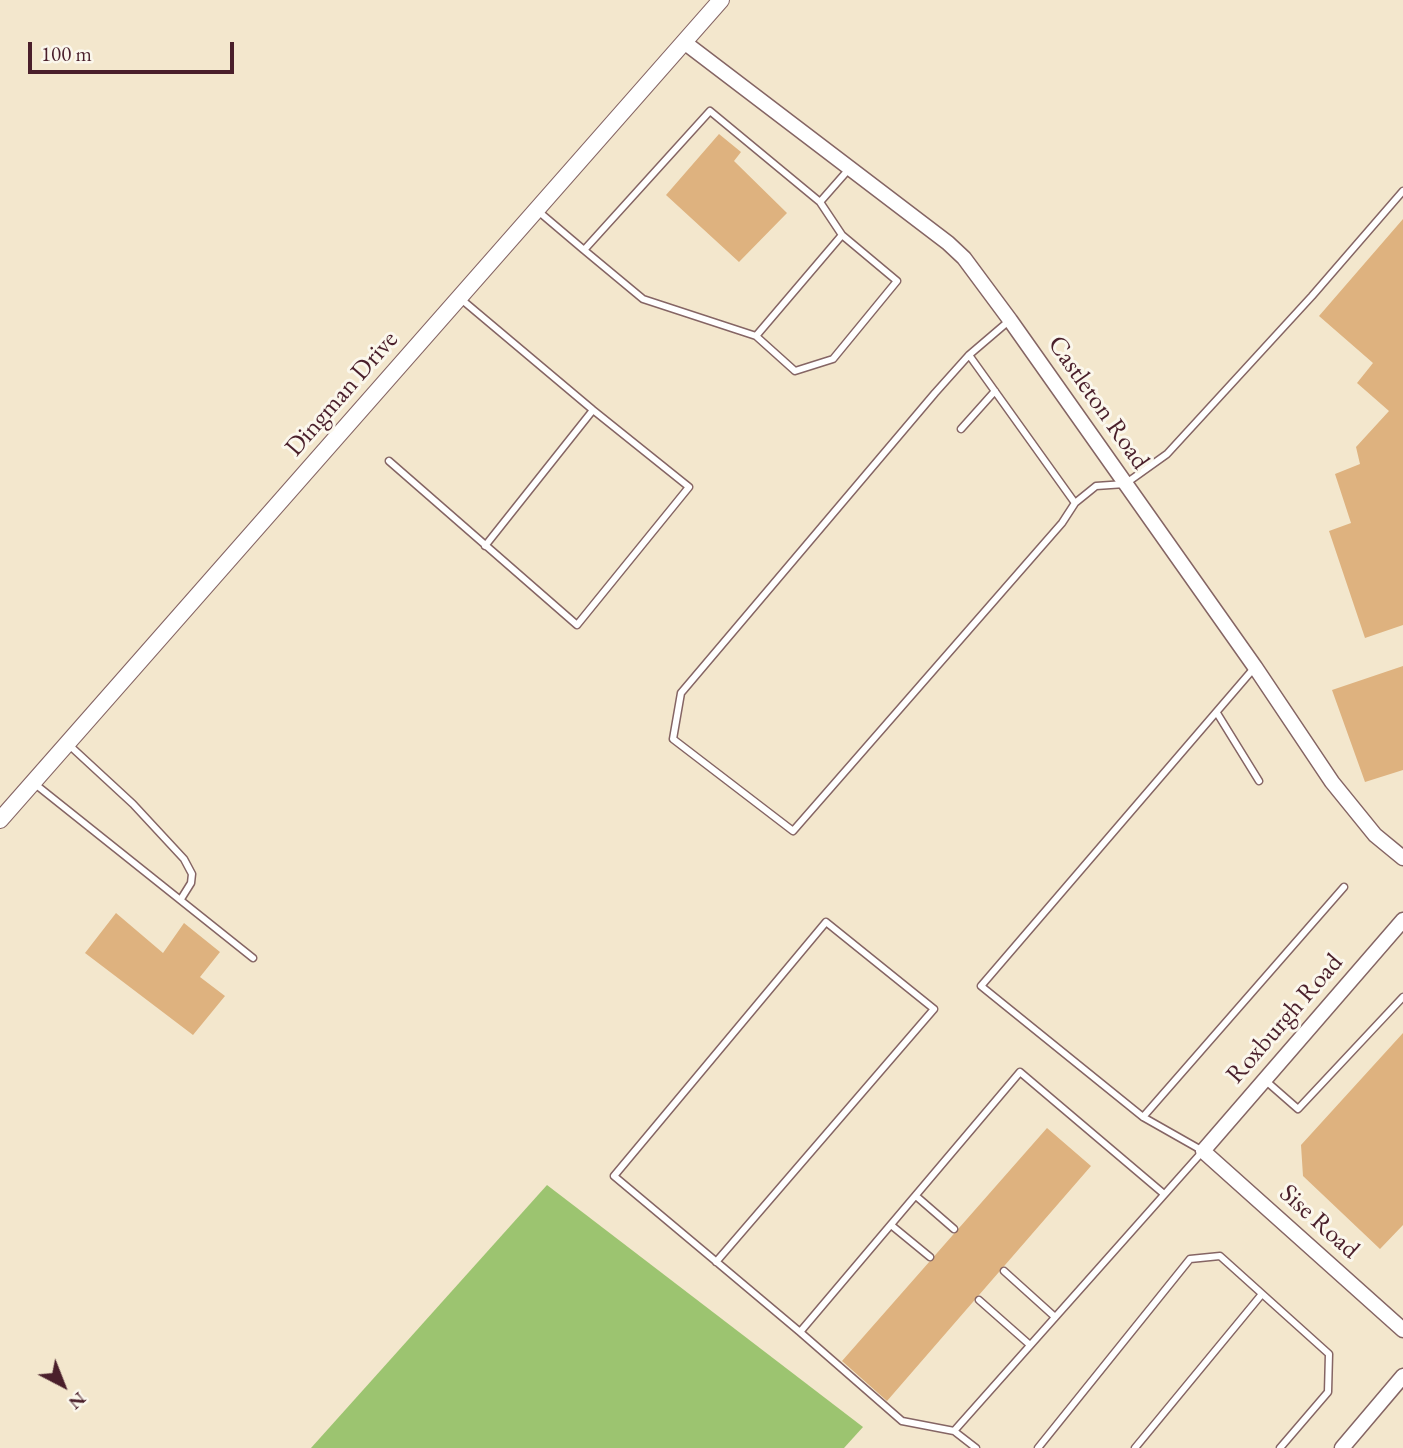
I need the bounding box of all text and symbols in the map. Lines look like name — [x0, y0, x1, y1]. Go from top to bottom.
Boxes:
scale bar — [32, 28, 238, 72]
text: 100 m — [41, 40, 92, 67]
street label: Dingman Drive — [279, 325, 405, 463]
street label: Castleton Road — [1040, 330, 1156, 476]
street label: Roxburgh Road — [1220, 948, 1350, 1090]
street label: Sise Road — [1273, 1178, 1365, 1266]
north arrow — [28, 1350, 98, 1420]
text: N — [63, 1387, 91, 1415]

